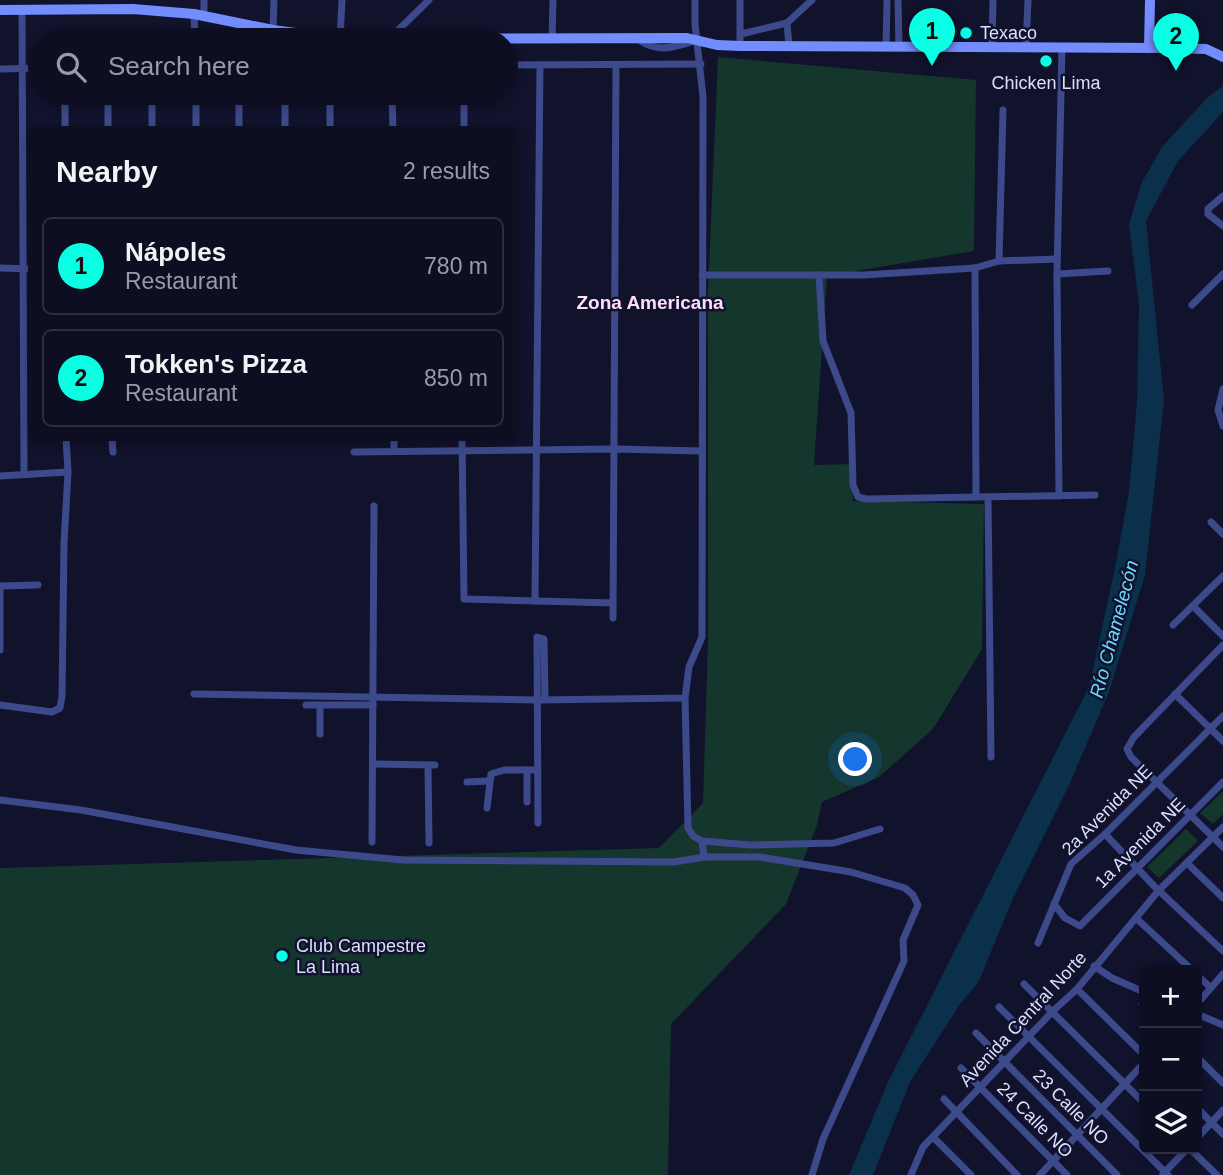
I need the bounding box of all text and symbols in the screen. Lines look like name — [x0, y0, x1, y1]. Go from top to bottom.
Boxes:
pin: 1 — [909, 8, 955, 66]
pin: 2 — [1153, 13, 1199, 71]
place label: Texaco — [980, 23, 1037, 43]
marker: Texaco — [958, 25, 974, 41]
search box — [28, 28, 518, 105]
icon: search — [52, 48, 90, 86]
text: Search here — [108, 51, 250, 81]
marker: Chicken Lima — [1038, 53, 1054, 69]
place label: Chicken Lima — [991, 73, 1102, 93]
text: Nearby — [56, 155, 158, 188]
text: 2 results — [403, 158, 490, 184]
text: Nápoles — [125, 237, 226, 267]
text: 1 — [75, 253, 87, 279]
text: 780 m — [424, 253, 488, 279]
text: Restaurant — [125, 268, 238, 294]
district label: Zona Americana — [576, 292, 724, 313]
text: Tokken's Pizza — [125, 349, 307, 379]
text: 2 — [75, 365, 87, 391]
text: 850 m — [424, 365, 488, 391]
text: Restaurant — [125, 380, 238, 406]
water label: Río Chamelecón — [1086, 558, 1142, 700]
your location — [838, 742, 872, 776]
street label: 2a Avenida NE — [1058, 761, 1156, 859]
street label: 1a Avenida NE — [1091, 794, 1189, 892]
place label: Club Campestre La Lima — [296, 936, 426, 977]
marker: Club Campestre La Lima — [274, 948, 290, 964]
street label: Avenida Central Norte — [955, 948, 1091, 1090]
map controls — [1139, 965, 1202, 1154]
button: + — [1139, 965, 1202, 1028]
button: − — [1139, 1028, 1202, 1091]
street label: 23 Calle NO — [1029, 1065, 1113, 1149]
street label: 24 Calle NO — [993, 1078, 1077, 1162]
button: layers — [1139, 1091, 1202, 1154]

